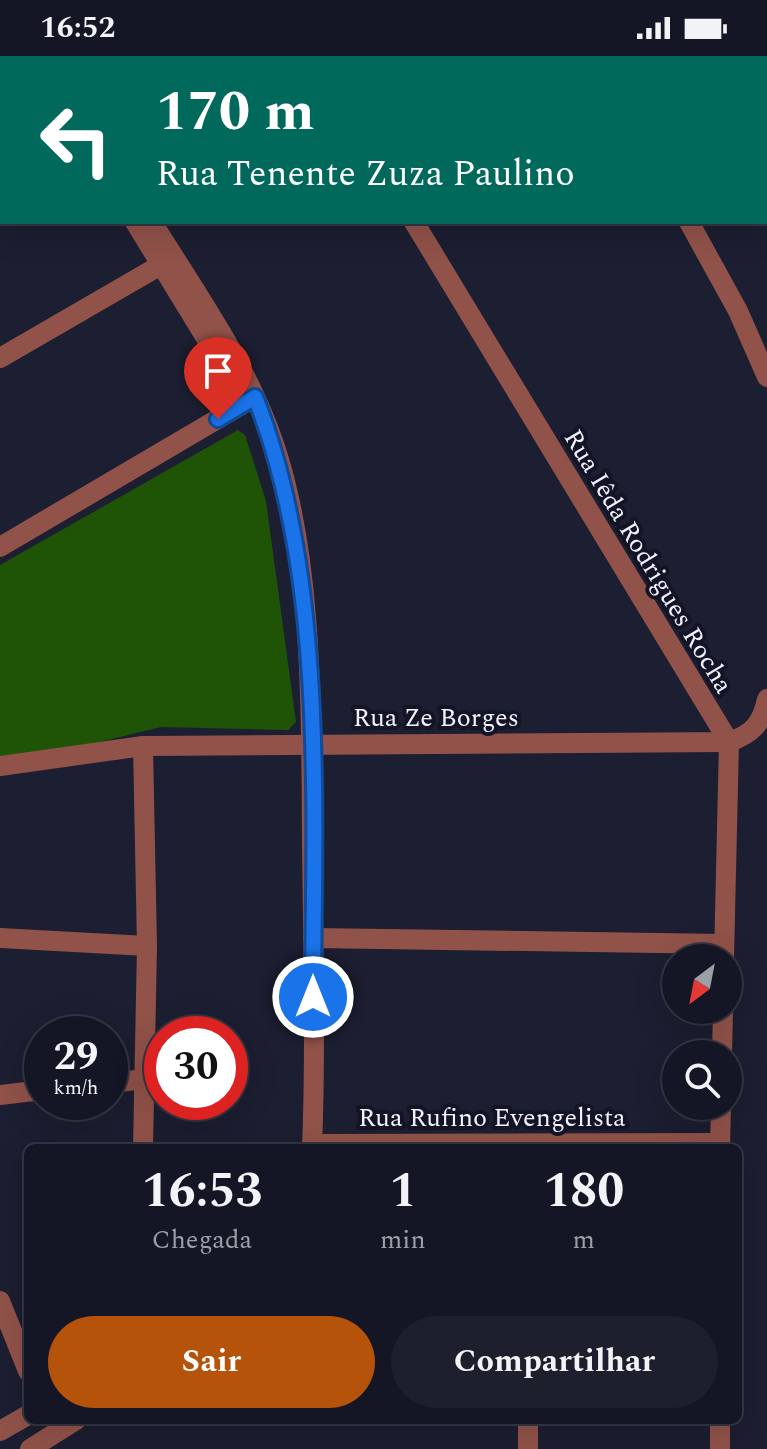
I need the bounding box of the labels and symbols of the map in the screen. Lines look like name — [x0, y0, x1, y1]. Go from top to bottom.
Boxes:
pin — [184, 337, 252, 419]
street label: Rua Iêda Rodrigues Rocha — [553, 422, 743, 702]
street label: Rua Ze Borges — [353, 698, 519, 738]
north arrow — [662, 944, 742, 1024]
position arrow — [271, 955, 355, 1039]
speed limit sign: 30 — [144, 1016, 248, 1120]
street label: Rua Rufino Evengelista — [358, 1098, 626, 1138]

